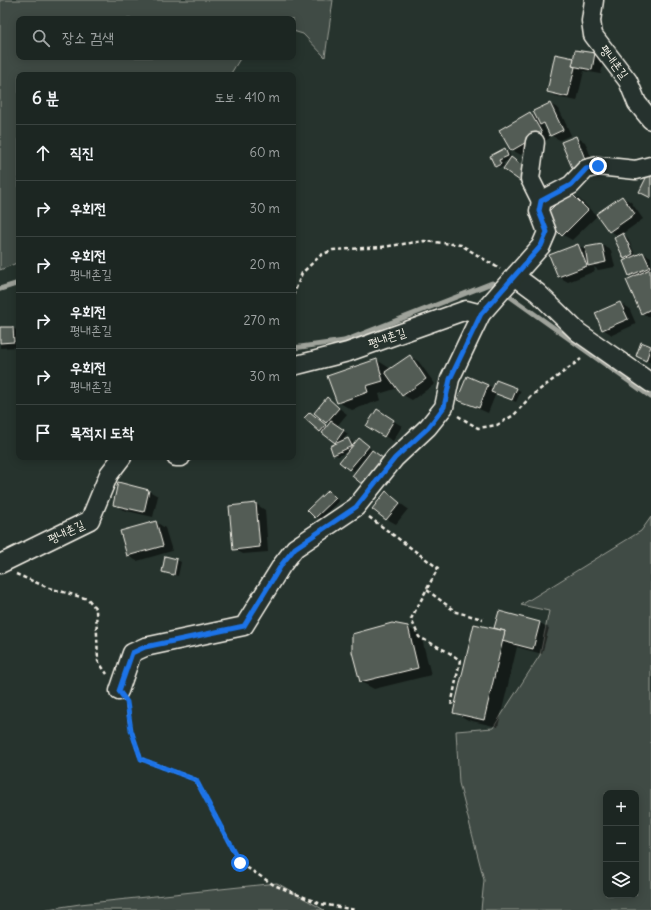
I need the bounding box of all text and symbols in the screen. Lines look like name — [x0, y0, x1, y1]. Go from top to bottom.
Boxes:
search box — [16, 16, 296, 60]
icon: search — [30, 27, 52, 49]
text: 장소 검색 — [62, 28, 114, 47]
street label: 평내촌길 — [597, 42, 632, 82]
text: 6 분 — [32, 87, 60, 109]
text: 도보 · 410 m — [214, 89, 280, 106]
icon: ahead — [32, 142, 54, 164]
text: 직진 — [70, 143, 94, 162]
text: 60 m — [249, 144, 280, 161]
route end — [589, 157, 607, 175]
icon: right — [32, 198, 54, 220]
text: 우회전 — [70, 199, 106, 218]
text: 30 m — [250, 200, 280, 217]
text: 우회전 — [70, 246, 106, 265]
icon: right — [32, 254, 54, 276]
text: 20 m — [250, 256, 280, 273]
text: 평내촌길 — [70, 266, 112, 283]
text: 우회전 — [70, 302, 106, 321]
icon: right — [32, 310, 54, 332]
text: 270 m — [243, 312, 280, 329]
text: 평내촌길 — [70, 322, 112, 339]
street label: 평내촌길 — [366, 324, 408, 351]
text: 우회전 — [70, 358, 106, 377]
icon: right — [32, 366, 54, 388]
text: 30 m — [250, 368, 280, 385]
text: 평내촌길 — [70, 378, 112, 395]
icon: arrive — [32, 422, 54, 444]
text: 목적지 도착 — [70, 423, 134, 442]
street label: 평내촌길 — [45, 516, 87, 547]
map controls — [603, 790, 639, 898]
button: + — [603, 790, 639, 826]
button: − — [603, 826, 639, 862]
route start — [231, 854, 249, 872]
button: layers — [603, 862, 639, 898]

